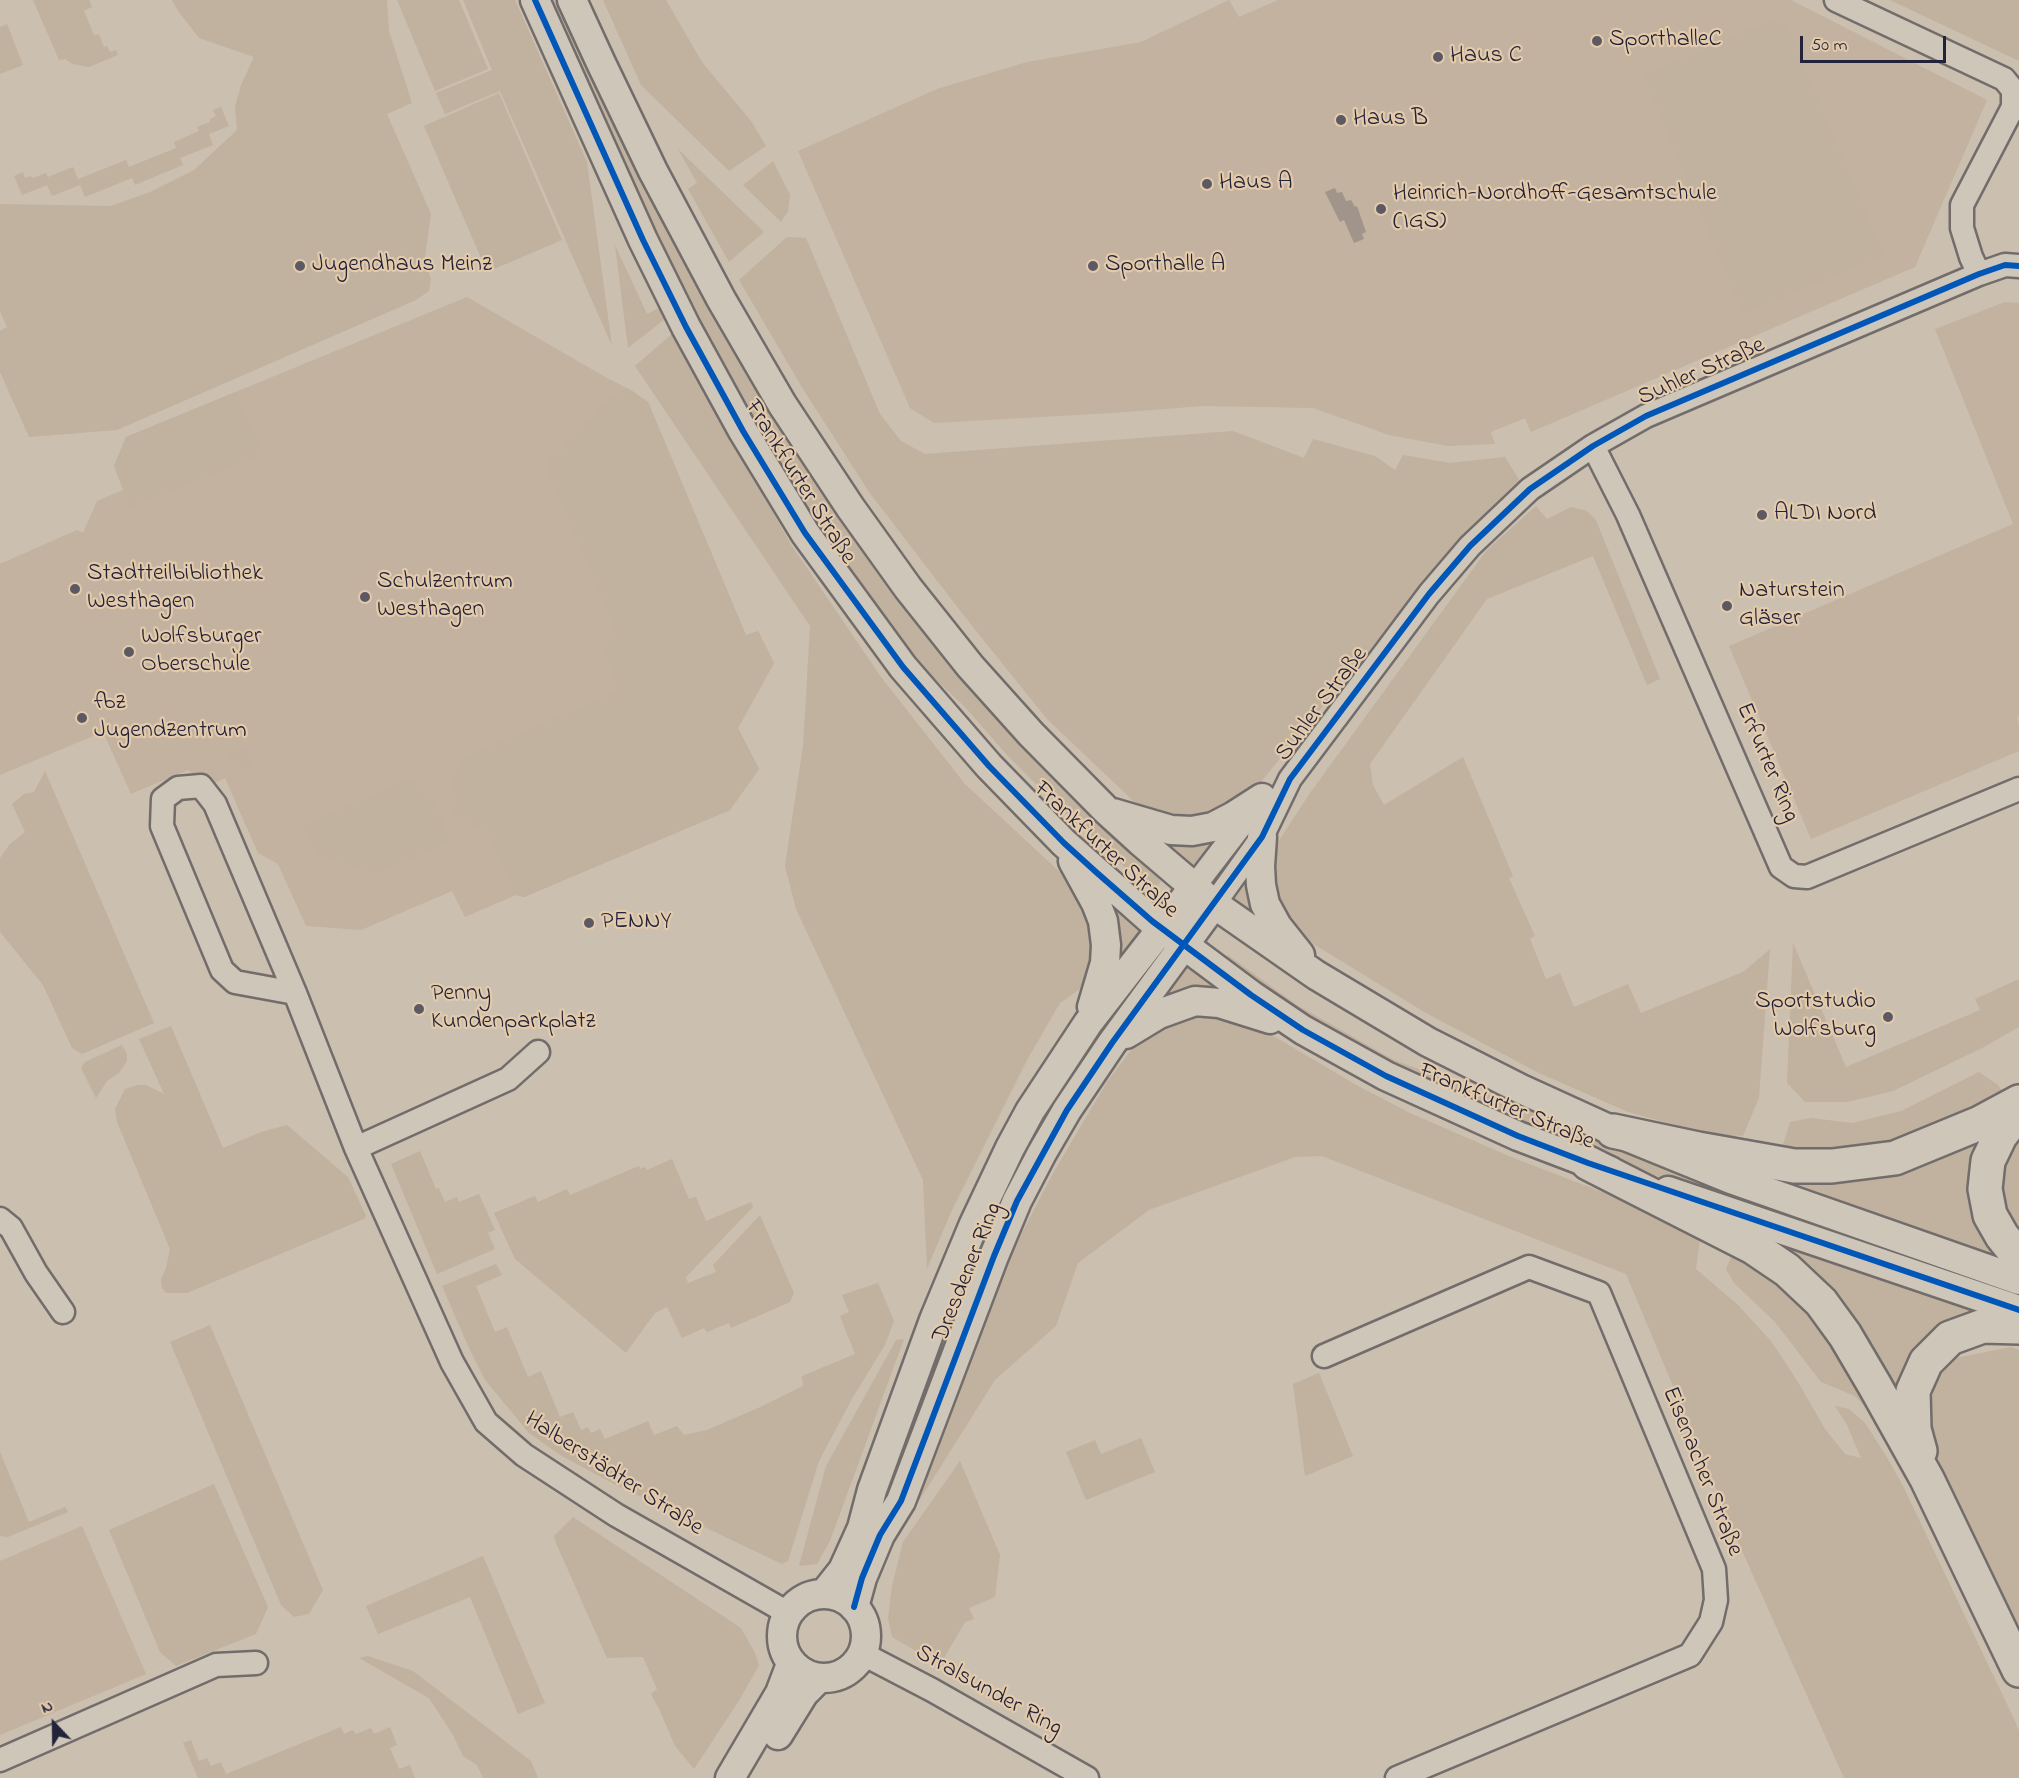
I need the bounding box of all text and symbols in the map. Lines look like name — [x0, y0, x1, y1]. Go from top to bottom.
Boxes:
scale bar — [1803, 24, 1948, 62]
place label: SporthalleC — [1609, 27, 1722, 55]
text: 50 m — [1811, 33, 1848, 59]
marker: SporthalleC — [1590, 34, 1604, 48]
place label: Haus C — [1450, 43, 1522, 71]
marker: Haus C — [1431, 50, 1445, 64]
place label: Haus B — [1353, 106, 1428, 134]
marker: Haus B — [1334, 113, 1348, 127]
place label: Haus A — [1219, 170, 1293, 198]
marker: Haus A — [1200, 177, 1214, 191]
place label: Heinrich-Nordhoff-Gesamtschule (IGS) — [1393, 181, 1717, 237]
marker: Heinrich-Nordhoff-Gesamtschule (IGS) — [1374, 202, 1388, 216]
place label: Jugendhaus Meinz — [312, 252, 492, 280]
place label: Sporthalle A — [1105, 252, 1225, 280]
marker: Jugendhaus Meinz — [293, 259, 307, 273]
marker: Sporthalle A — [1086, 259, 1100, 273]
street label: Suhler Straße — [1634, 332, 1770, 414]
street label: Frankfurter Straße — [737, 396, 861, 570]
place label: ALDI Nord — [1774, 501, 1877, 529]
marker: ALDI Nord — [1755, 508, 1769, 522]
place label: Stadtteilbibliothek Westhagen — [87, 561, 263, 617]
place label: Schulzentrum Westhagen — [377, 569, 513, 625]
place label: Naturstein Gläser — [1739, 578, 1845, 634]
marker: Stadtteilbibliothek Westhagen — [68, 582, 82, 596]
marker: Schulzentrum Westhagen — [358, 590, 372, 604]
marker: Naturstein Gläser — [1720, 599, 1734, 613]
place label: Wolfsburger Oberschule — [141, 624, 262, 680]
street label: Suhler Straße — [1271, 642, 1375, 768]
marker: Wolfsburger Oberschule — [122, 645, 136, 659]
place label: fbz Jugendzentrum — [94, 690, 247, 746]
street label: Erfurter Ring — [1728, 699, 1804, 827]
marker: fbz Jugendzentrum — [75, 711, 89, 725]
street label: Frankfurter Straße — [1026, 776, 1184, 926]
place label: PENNY — [601, 909, 671, 937]
marker: PENNY — [582, 916, 596, 930]
place label: Penny Kundenparkplatz — [431, 981, 596, 1037]
place label: Sportstudio Wolfsburg — [1755, 989, 1876, 1045]
marker: Penny Kundenparkplatz — [412, 1002, 426, 1016]
marker: Sportstudio Wolfsburg — [1881, 1010, 1895, 1024]
street label: Frankfurter Straße — [1414, 1058, 1598, 1158]
street label: Dresdener Ring — [928, 1199, 1010, 1347]
street label: Eisenacher Straße — [1654, 1383, 1748, 1561]
street label: Halberstädter Straße — [518, 1407, 708, 1543]
street label: Stralsunder Ring — [910, 1640, 1066, 1744]
north arrow — [24, 1694, 84, 1754]
text: N — [38, 1694, 57, 1720]

